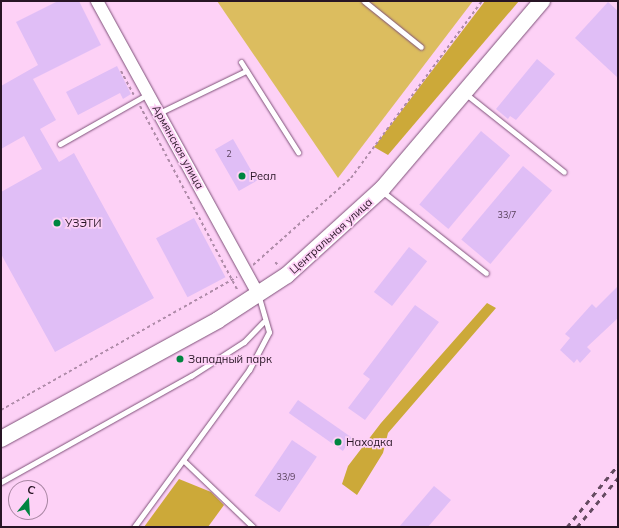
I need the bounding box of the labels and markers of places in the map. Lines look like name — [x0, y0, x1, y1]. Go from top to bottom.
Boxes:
place label: Реал — [250, 169, 276, 183]
marker: Реал — [237, 171, 247, 181]
place label: УЗЭТИ — [65, 216, 101, 230]
marker: УЗЭТИ — [52, 218, 62, 228]
place label: Западный парк — [188, 352, 272, 366]
marker: Западный парк — [175, 354, 185, 364]
place label: Находка — [346, 435, 393, 449]
marker: Находка — [333, 437, 343, 447]

